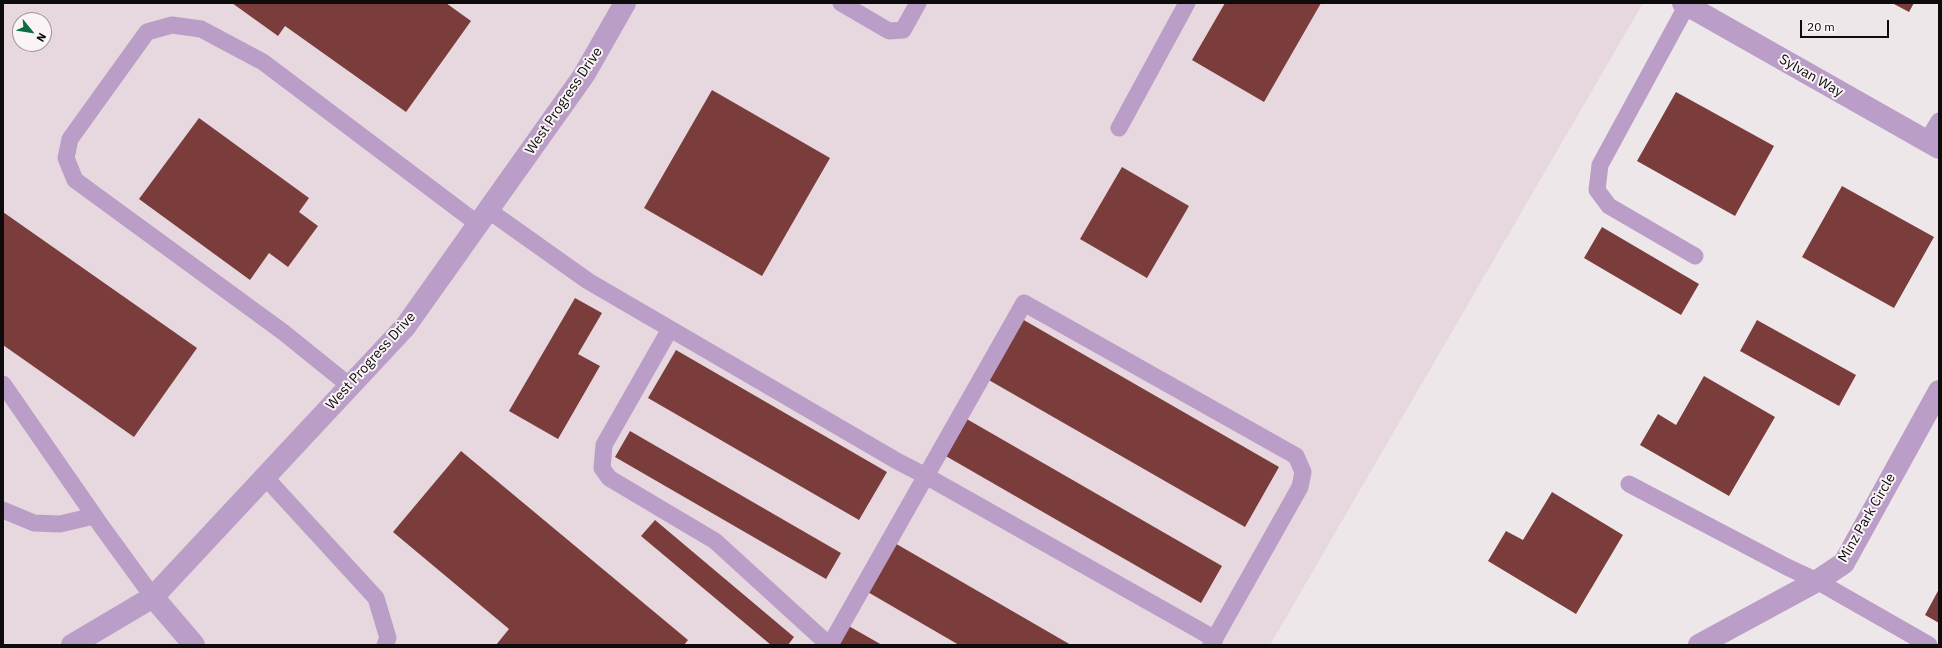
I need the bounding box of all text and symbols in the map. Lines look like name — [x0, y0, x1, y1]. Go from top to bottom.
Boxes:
north arrow — [12, 12, 52, 52]
scale bar — [1802, 12, 1891, 38]
text: 20 m — [1807, 19, 1835, 34]
text: N — [33, 31, 50, 44]
street label: West Progress Drive — [522, 44, 606, 158]
street label: Sylvan Way — [1776, 51, 1846, 101]
street label: West Progress Drive — [323, 309, 419, 413]
street label: Minz Park Circle — [1835, 470, 1899, 566]

